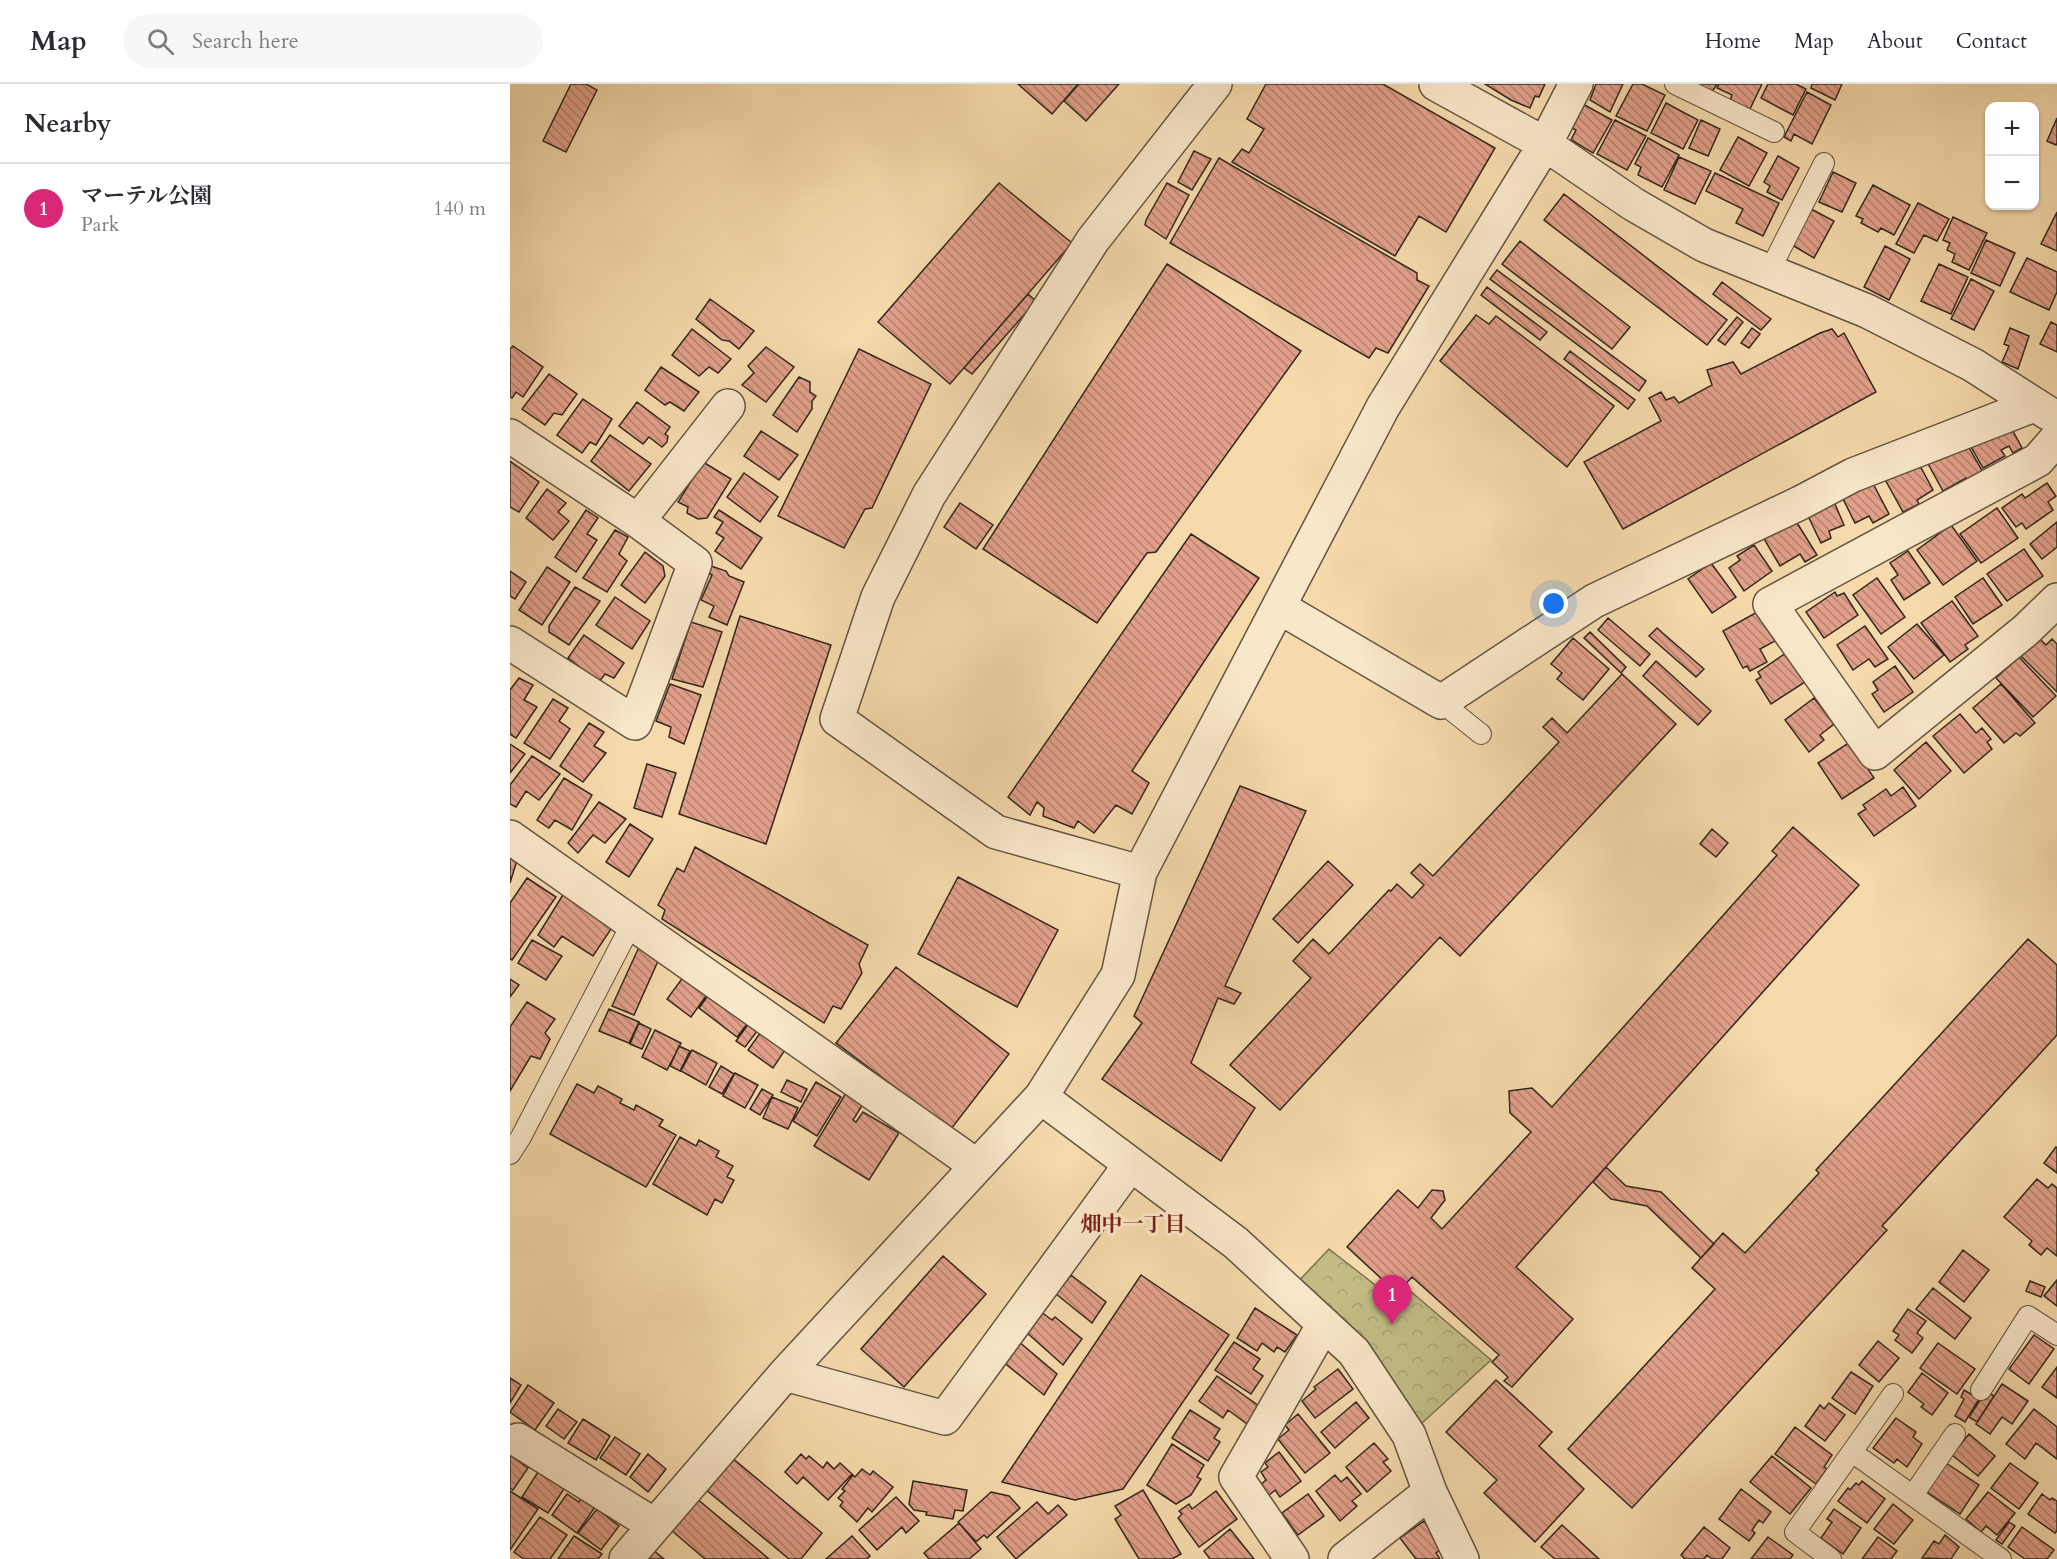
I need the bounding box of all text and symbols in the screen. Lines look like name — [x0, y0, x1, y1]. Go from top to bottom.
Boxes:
search box — [123, 14, 543, 68]
text: Map — [30, 22, 87, 60]
icon: search — [144, 25, 177, 58]
text: Search here — [192, 26, 299, 56]
text: Home — [1705, 27, 1761, 56]
text: Map — [1794, 27, 1834, 56]
text: About — [1867, 27, 1923, 56]
text: Contact — [1956, 27, 2027, 56]
map controls — [1985, 102, 2039, 210]
button: + — [1985, 102, 2039, 156]
text: Nearby — [24, 106, 112, 141]
button: − — [1985, 156, 2039, 210]
text: マーテル公園 — [81, 181, 212, 211]
text: 1 — [38, 195, 49, 222]
text: 140 m — [433, 195, 486, 222]
text: Park — [81, 211, 119, 238]
your location — [1539, 589, 1568, 618]
district label: 畑中一丁目 — [1081, 1210, 1186, 1239]
pin: 1 — [1372, 1276, 1412, 1325]

